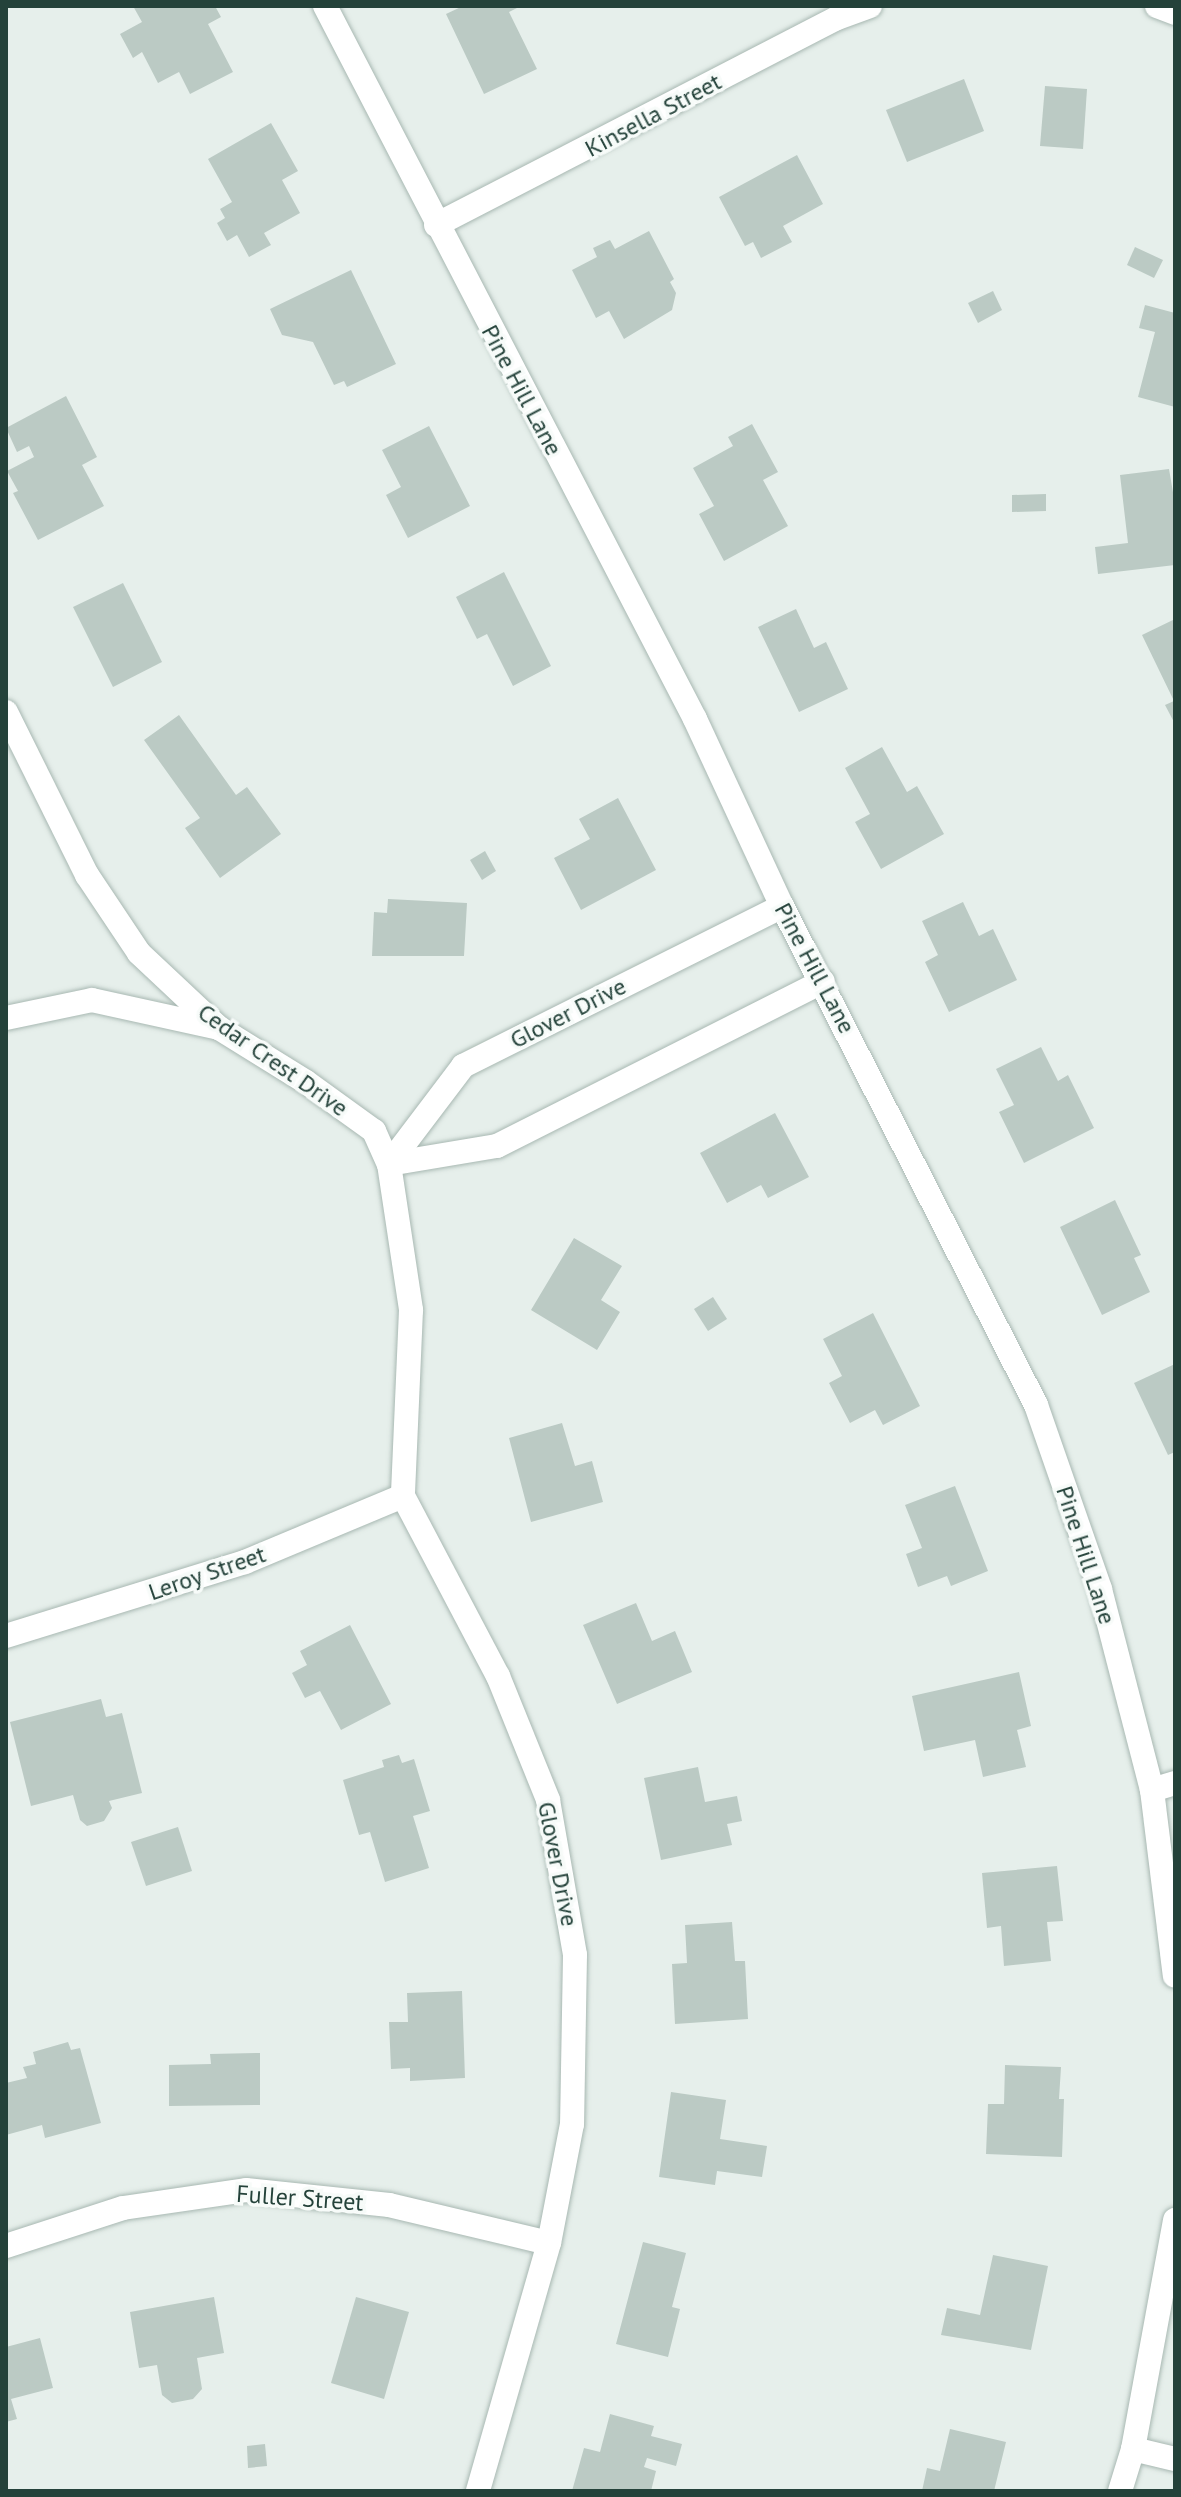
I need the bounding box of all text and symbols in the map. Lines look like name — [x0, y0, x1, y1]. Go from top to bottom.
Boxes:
street label: Kinsella Street — [580, 67, 726, 163]
street label: Pine Hill Lane — [476, 320, 568, 460]
street label: Pine Hill Lane — [769, 898, 861, 1038]
street label: Glover Drive — [505, 972, 631, 1054]
street label: Cedar Crest Drive — [192, 998, 354, 1122]
street label: Pine Hill Lane — [1050, 1482, 1122, 1628]
street label: Leroy Street — [144, 1539, 270, 1607]
street label: Glover Drive — [532, 1799, 584, 1929]
street label: Fuller Street — [235, 2179, 365, 2217]

